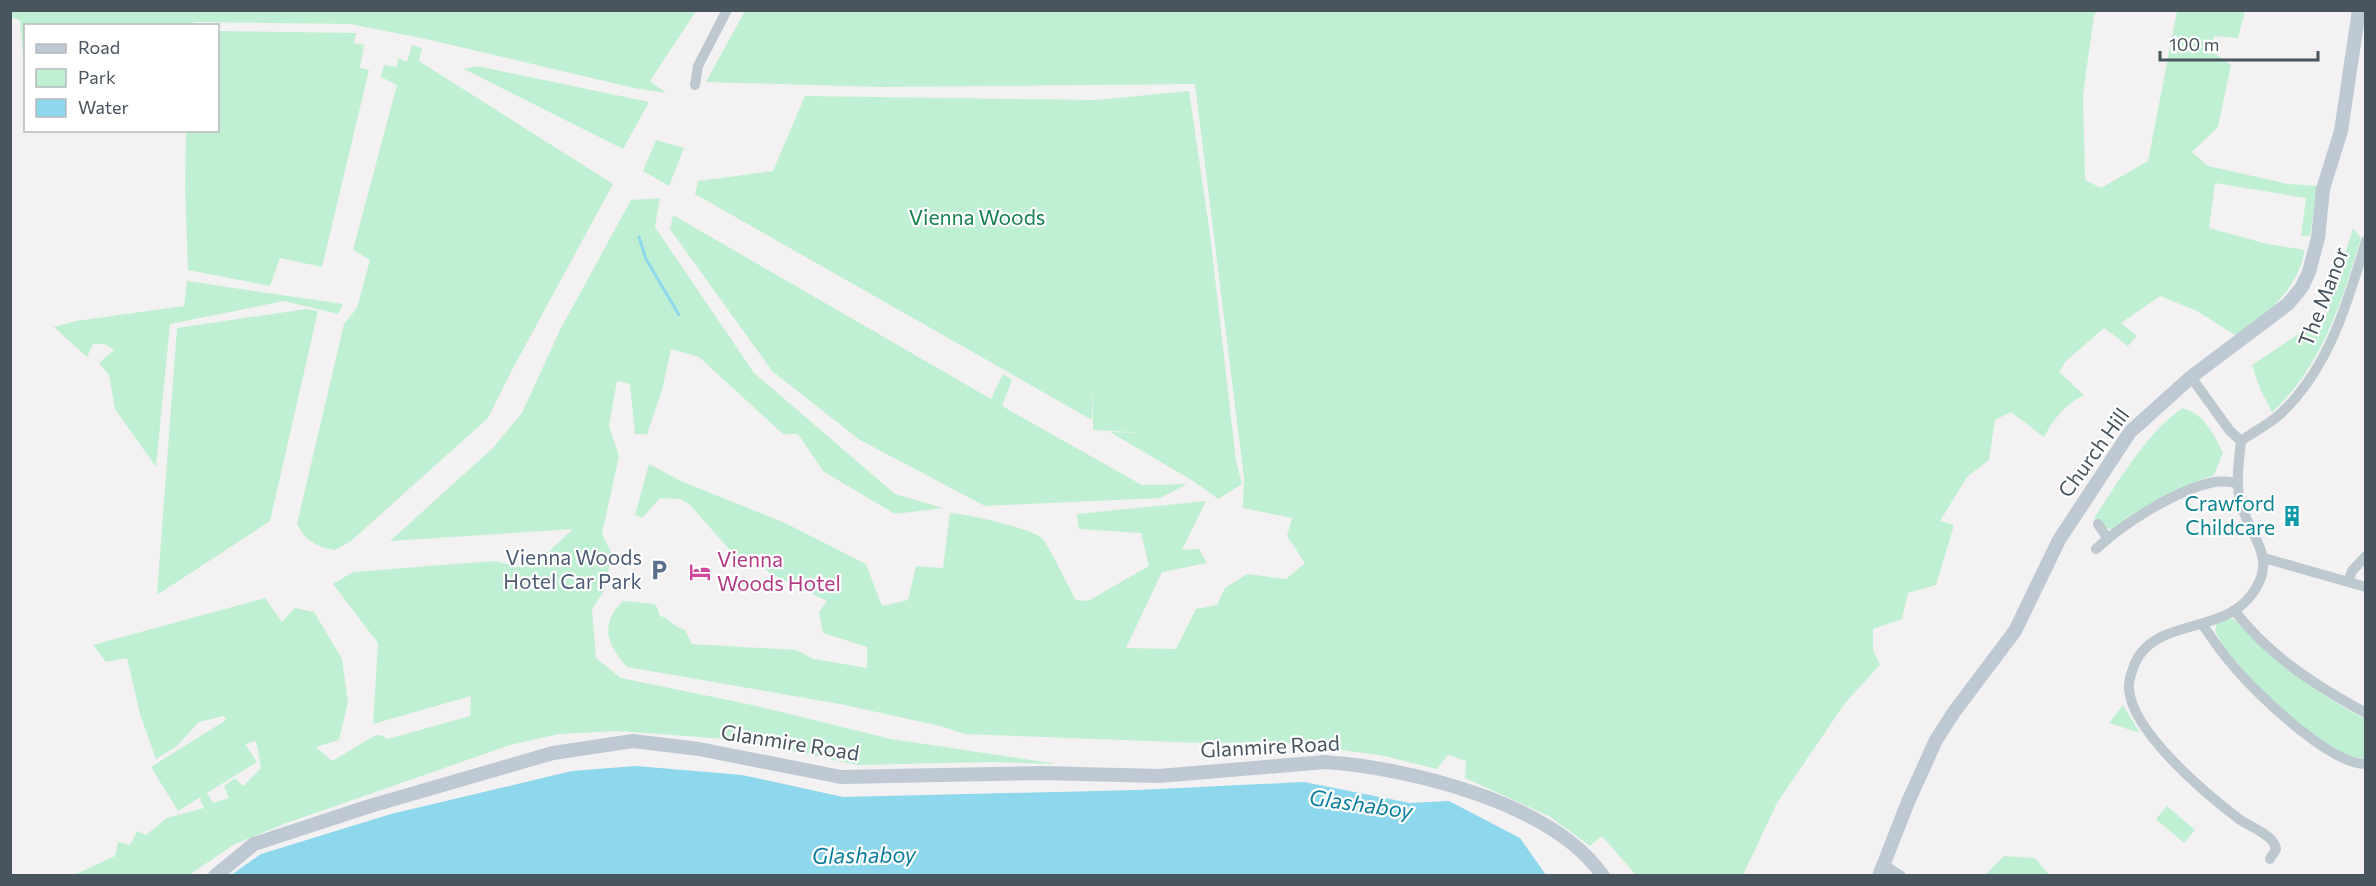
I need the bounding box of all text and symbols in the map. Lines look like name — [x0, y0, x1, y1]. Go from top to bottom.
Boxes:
legend — [24, 24, 219, 132]
scale bar — [2160, 24, 2318, 62]
text: 100 m — [2169, 33, 2219, 55]
text: Road — [78, 36, 120, 58]
text: Park — [78, 66, 116, 88]
text: Water — [78, 96, 129, 118]
park label: Vienna Woods — [909, 204, 1045, 229]
street label: The Manor — [2292, 243, 2353, 350]
street label: Church Hill — [2052, 403, 2134, 502]
place label: Crawford Childcare — [2184, 490, 2275, 539]
building icon: Crawford Childcare — [2280, 504, 2304, 528]
place label: Vienna Woods Hotel Car Park — [503, 544, 642, 593]
place label: Vienna Woods Hotel — [717, 546, 841, 595]
parking icon: Vienna Woods Hotel Car Park — [647, 558, 671, 582]
hotel icon: Vienna Woods Hotel — [688, 560, 712, 584]
street label: Glanmire Road — [719, 718, 861, 765]
street label: Glanmire Road — [1200, 729, 1340, 762]
water label: Glashaboy — [1308, 783, 1415, 824]
water label: Glashaboy — [812, 840, 917, 869]

